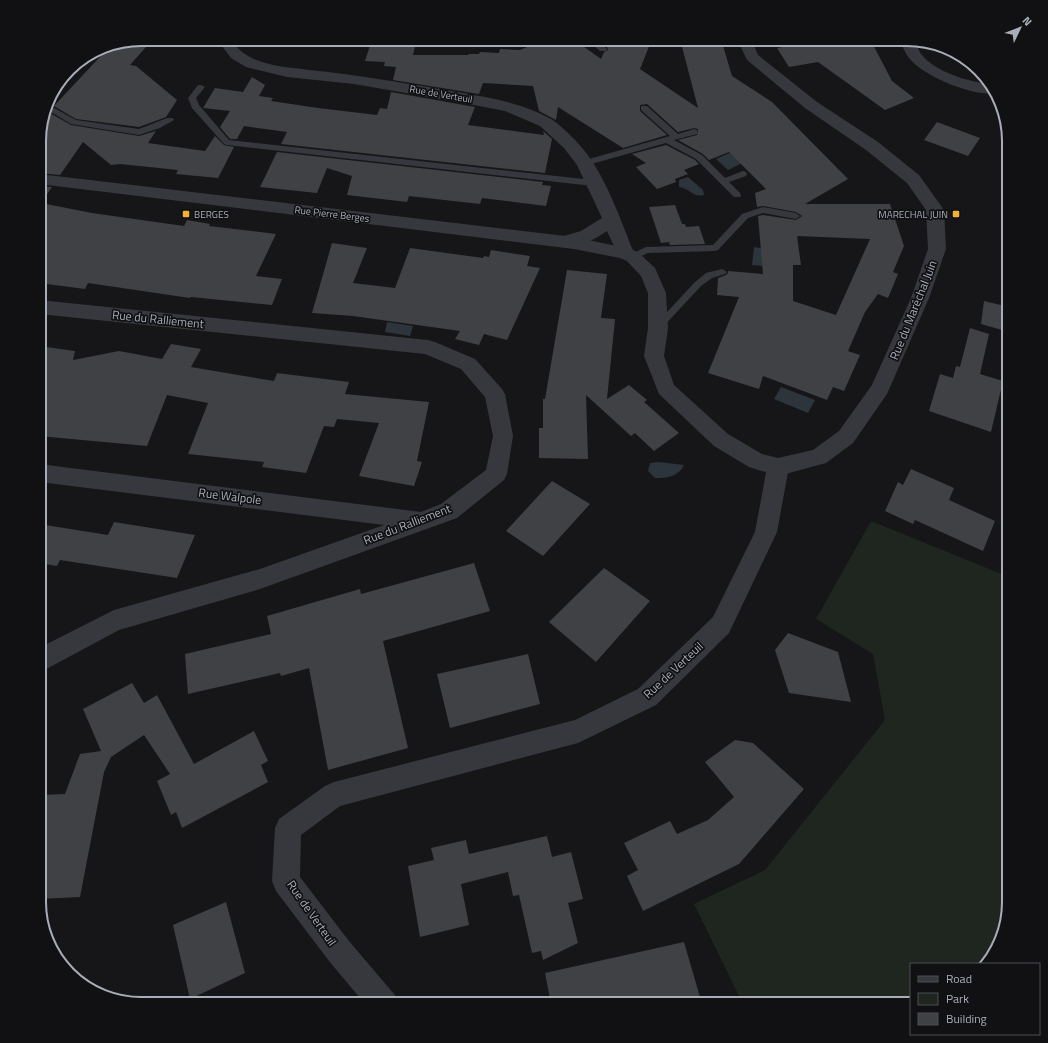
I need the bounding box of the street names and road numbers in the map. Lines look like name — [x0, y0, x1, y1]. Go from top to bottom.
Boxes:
street label: Rue de Verteuil — [408, 81, 474, 107]
street label: Rue Pierre Berges — [294, 202, 371, 226]
street label: Rue du Maréchal Juin — [884, 257, 942, 363]
street label: Rue du Ralliement — [111, 305, 206, 333]
street label: Rue Walpole — [197, 483, 263, 509]
street label: Rue du Ralliement — [361, 498, 454, 549]
street label: Rue de Verteuil — [639, 637, 707, 703]
street label: Rue de Verteuil — [282, 876, 342, 950]

